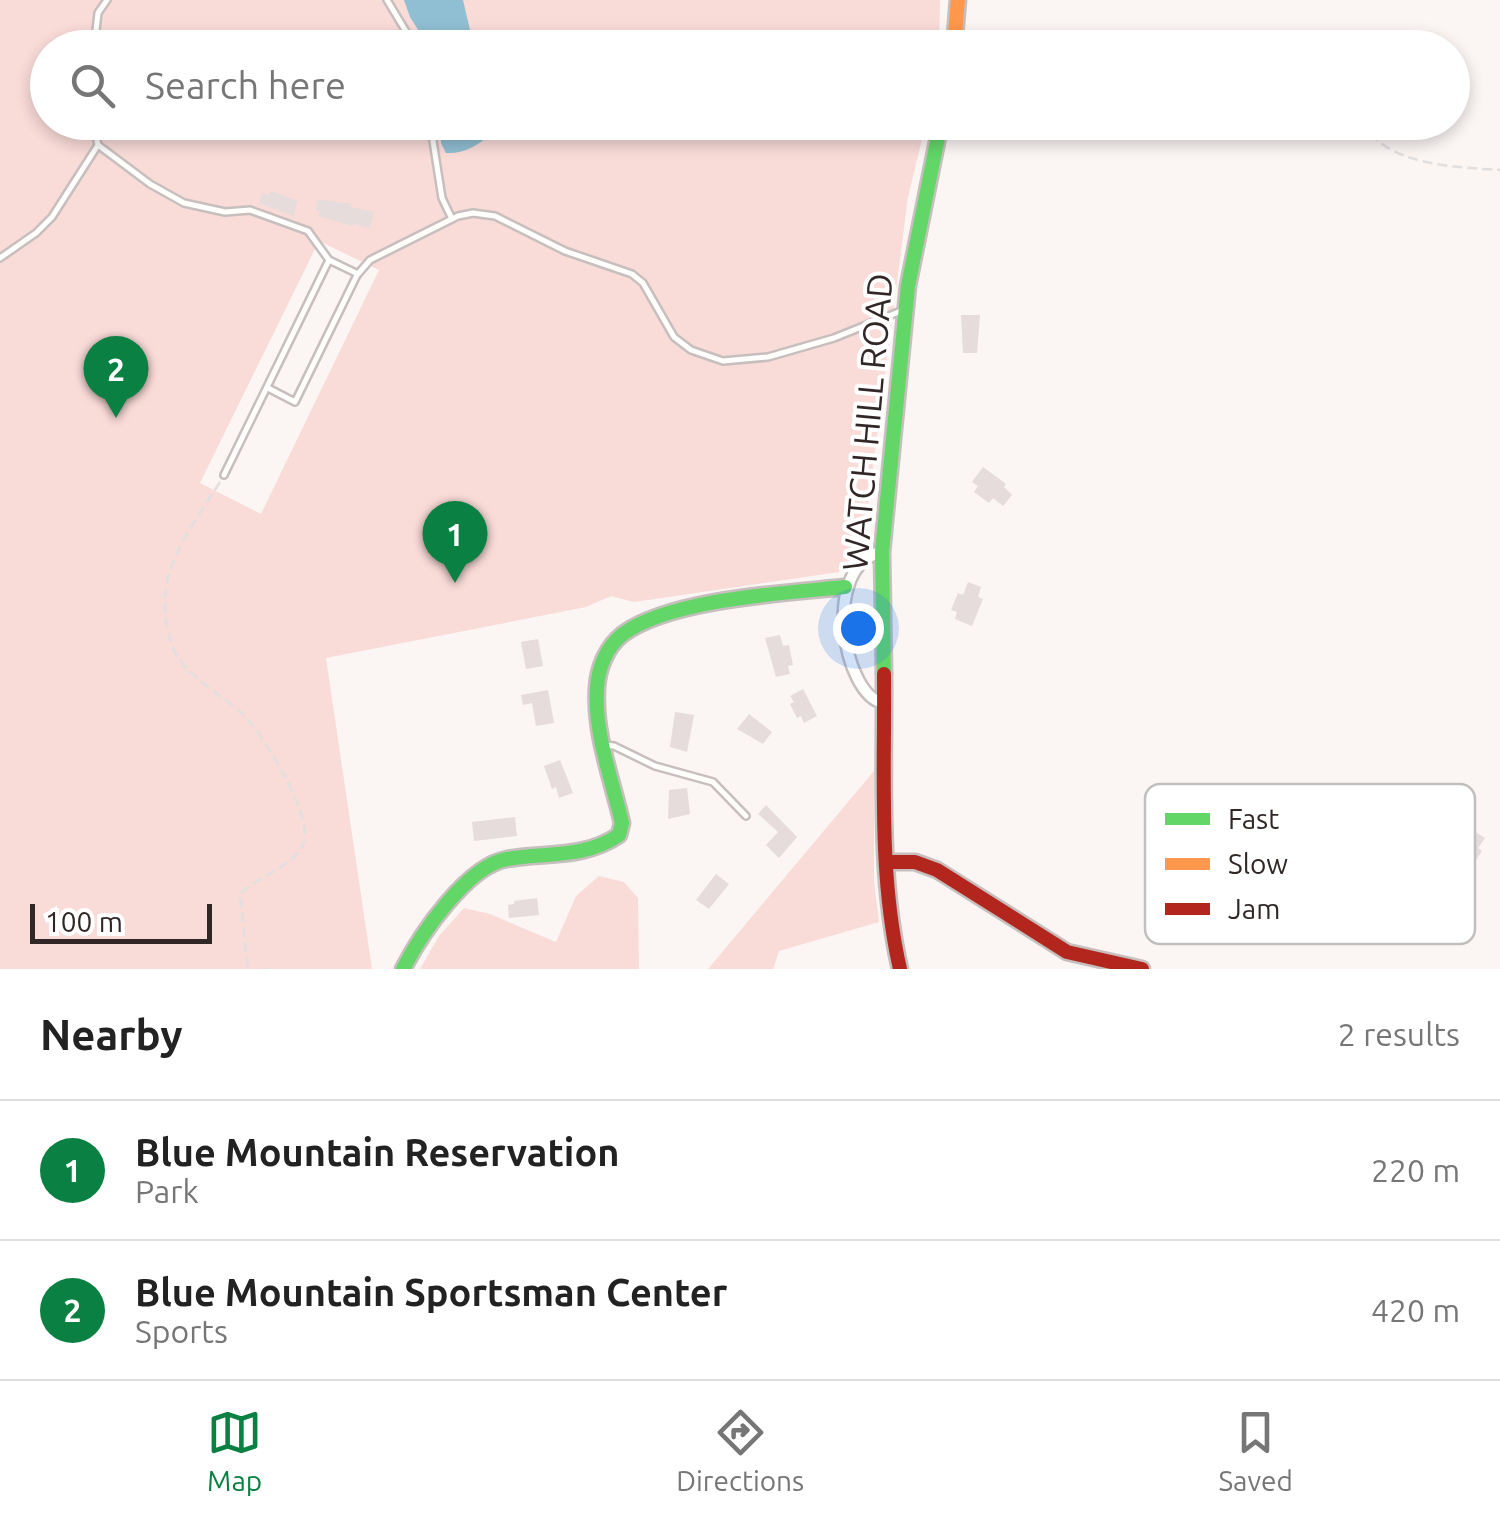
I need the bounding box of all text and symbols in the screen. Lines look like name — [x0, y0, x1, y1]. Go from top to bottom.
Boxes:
search box — [30, 30, 1470, 140]
icon: search — [65, 58, 120, 113]
text: Search here — [145, 64, 346, 106]
street label: WATCH HILL ROAD — [834, 271, 900, 572]
pin: 2 — [84, 336, 148, 418]
pin: 1 — [422, 500, 488, 583]
your location — [833, 603, 884, 654]
legend — [1145, 784, 1475, 944]
text: Fast — [1228, 803, 1279, 834]
text: Slow — [1228, 848, 1288, 879]
text: Jam — [1228, 893, 1280, 924]
scale bar — [30, 899, 212, 944]
text: 100 m — [45, 906, 123, 937]
text: Nearby — [40, 1011, 183, 1058]
text: 2 results — [1338, 1016, 1460, 1052]
text: Blue Mountain Reservation — [135, 1131, 620, 1173]
text: 1 — [63, 1152, 82, 1188]
text: 220 m — [1371, 1152, 1460, 1188]
text: Park — [135, 1173, 199, 1209]
text: Blue Mountain Sportsman Center — [135, 1271, 727, 1313]
text: 2 — [63, 1292, 82, 1328]
text: 420 m — [1371, 1292, 1460, 1328]
text: Sports — [135, 1313, 228, 1349]
tab: Map — [207, 1405, 262, 1496]
tab: Directions — [676, 1405, 804, 1496]
tab: Saved — [1218, 1405, 1293, 1496]

